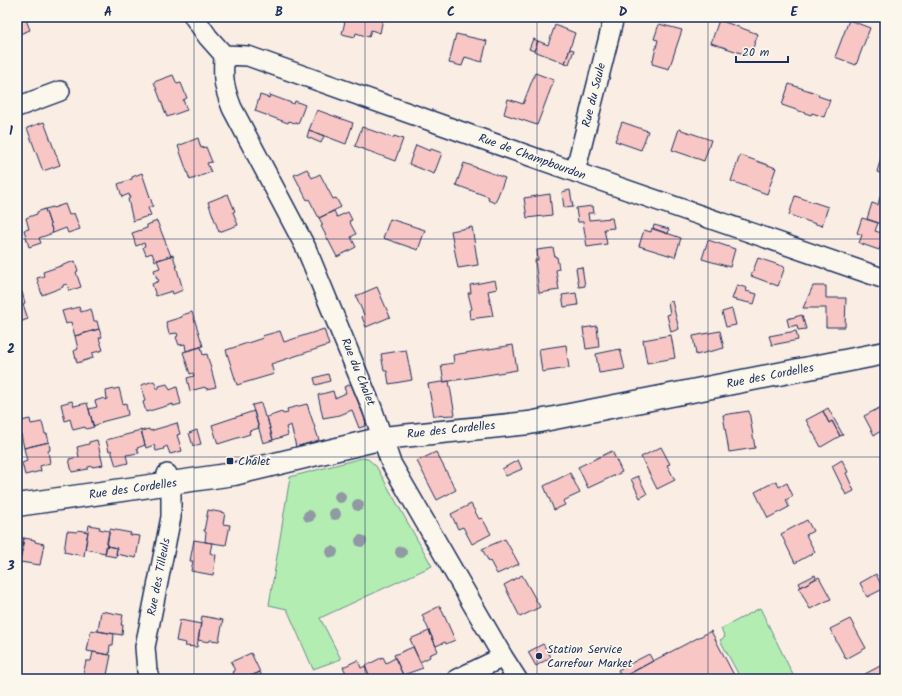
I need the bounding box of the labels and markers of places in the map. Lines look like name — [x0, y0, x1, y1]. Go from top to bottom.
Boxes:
place label: Châlet — [238, 452, 271, 471]
marker: Châlet — [225, 456, 235, 466]
place label: Station Service Carrefour Market — [547, 640, 633, 673]
marker: Station Service Carrefour Market — [534, 651, 544, 661]

